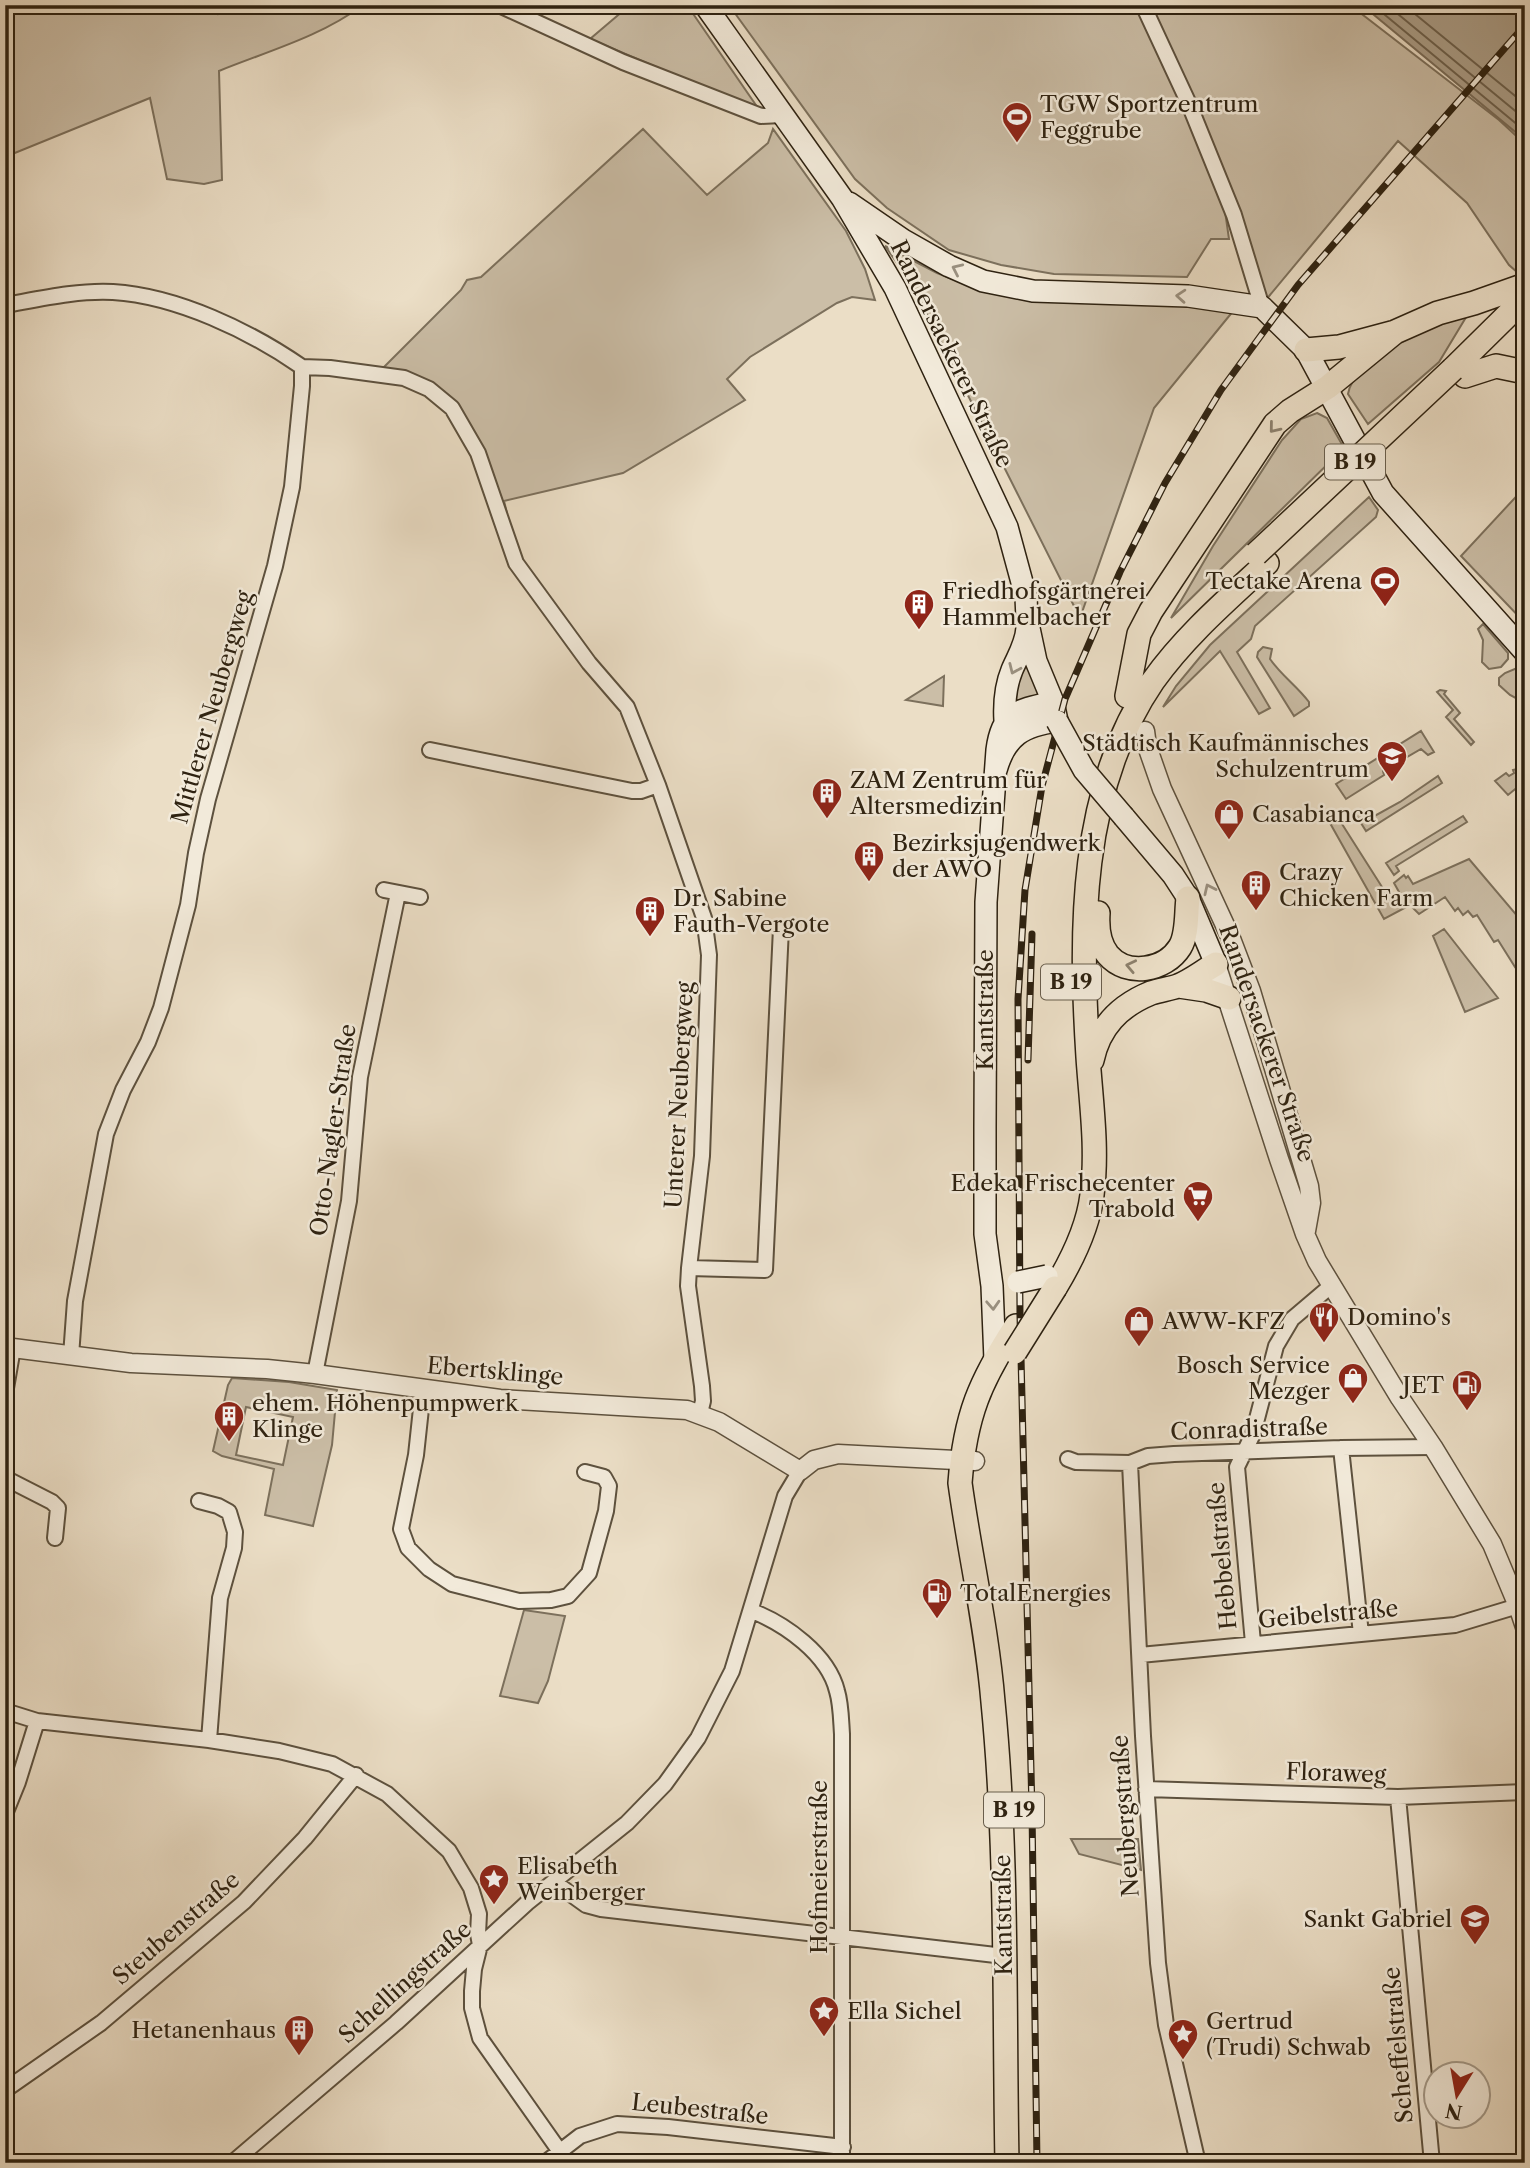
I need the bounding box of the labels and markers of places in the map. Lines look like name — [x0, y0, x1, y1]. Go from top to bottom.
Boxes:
place label: TGW Sportzentrum Feggrube — [1040, 90, 1258, 144]
sports icon: TGW Sportzentrum Feggrube — [1000, 100, 1034, 144]
sports icon: Tectake Arena — [1368, 564, 1402, 608]
place label: Tectake Arena — [1205, 567, 1363, 595]
place label: Friedhofsgärtnerei Hammelbacher — [942, 577, 1146, 631]
building icon: Friedhofsgärtnerei Hammelbacher — [902, 587, 936, 631]
place label: Städtisch Kaufmännisches Schulzentrum — [1082, 729, 1369, 783]
school or university icon: Städtisch Kaufmännisches Schulzentrum — [1375, 739, 1409, 783]
place label: ZAM Zentrum für Altersmedizin — [849, 766, 1046, 820]
building icon: ZAM Zentrum für Altersmedizin — [810, 776, 844, 820]
shop icon: Casabianca — [1212, 797, 1246, 841]
place label: Casabianca — [1252, 800, 1377, 828]
place label: Bezirksjugendwerk der AWO — [892, 829, 1103, 883]
building icon: Bezirksjugendwerk der AWO — [852, 839, 886, 883]
place label: Crazy Chicken Farm — [1279, 858, 1433, 912]
building icon: Crazy Chicken Farm — [1239, 868, 1273, 912]
place label: Dr. Sabine Fauth-Vergote — [673, 884, 829, 938]
building icon: Dr. Sabine Fauth-Vergote — [633, 894, 667, 938]
place label: Edeka Frischecenter Trabold — [950, 1169, 1175, 1223]
supermarket icon: Edeka Frischecenter Trabold — [1181, 1179, 1215, 1223]
restaurant icon: Domino's — [1307, 1300, 1341, 1344]
place label: Domino's — [1347, 1303, 1451, 1331]
shop icon: AWW-KFZ — [1122, 1304, 1156, 1348]
place label: AWW-KFZ — [1161, 1307, 1285, 1335]
place label: Bosch Service Mezger — [1176, 1351, 1330, 1405]
shop icon: Bosch Service Mezger — [1336, 1361, 1370, 1405]
fuel station icon: JET — [1450, 1368, 1484, 1412]
place label: JET — [1400, 1371, 1445, 1399]
place label: ehem. Höhenpumpwerk Klinge — [252, 1389, 520, 1443]
building icon: ehem. Höhenpumpwerk Klinge — [212, 1399, 246, 1443]
fuel station icon: TotalEnergies — [920, 1576, 954, 1620]
place label: TotalEnergies — [960, 1579, 1111, 1607]
place label: Elisabeth Weinberger — [516, 1852, 646, 1906]
place icon: Elisabeth Weinberger — [477, 1862, 511, 1906]
school or university icon: Sankt Gabriel — [1458, 1902, 1492, 1946]
place label: Sankt Gabriel — [1303, 1905, 1452, 1933]
place icon: Ella Sichel — [807, 1994, 841, 2038]
place label: Ella Sichel — [847, 1997, 962, 2025]
place label: Gertrud (Trudi) Schwab — [1206, 2007, 1371, 2061]
building icon: Hetanenhaus — [282, 2013, 316, 2057]
place label: Hetanenhaus — [131, 2016, 276, 2044]
place icon: Gertrud (Trudi) Schwab — [1166, 2017, 1200, 2061]

